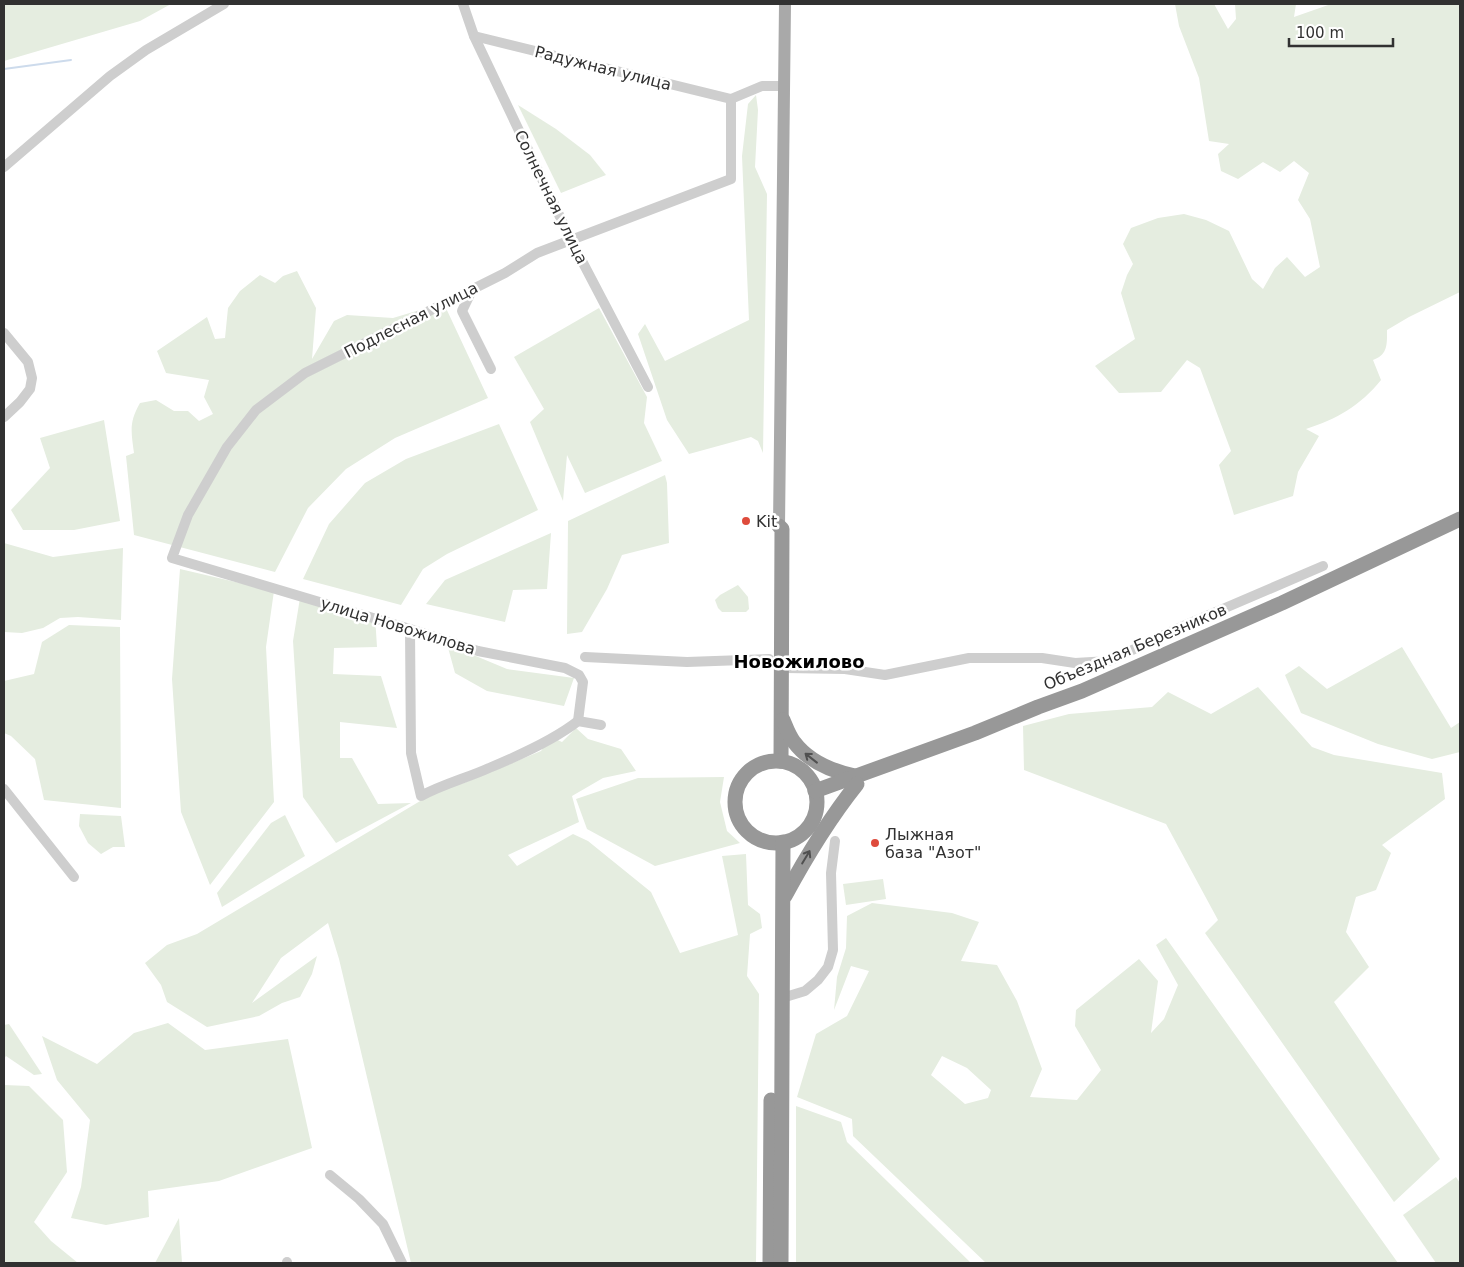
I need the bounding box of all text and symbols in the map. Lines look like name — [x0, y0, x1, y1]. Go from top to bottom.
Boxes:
scale bar — [1289, 15, 1393, 47]
text: 100 m — [1296, 24, 1344, 42]
street label: Радужная улица — [533, 42, 673, 94]
street label: Солнечная улица — [510, 127, 592, 267]
street label: Подлесная улица — [341, 278, 481, 362]
place label: Kit — [756, 512, 777, 531]
marker: Kit — [740, 515, 752, 527]
street label: улица Новожилова — [318, 593, 478, 659]
street label: Объездная Березников — [1041, 600, 1229, 694]
district label: Новожилово — [733, 651, 865, 672]
one-way arrow — [805, 752, 818, 763]
place label: Лыжная база "Азот" — [885, 825, 981, 862]
marker: Лыжная база "Азот" — [869, 837, 881, 849]
one-way arrow — [802, 851, 812, 865]

